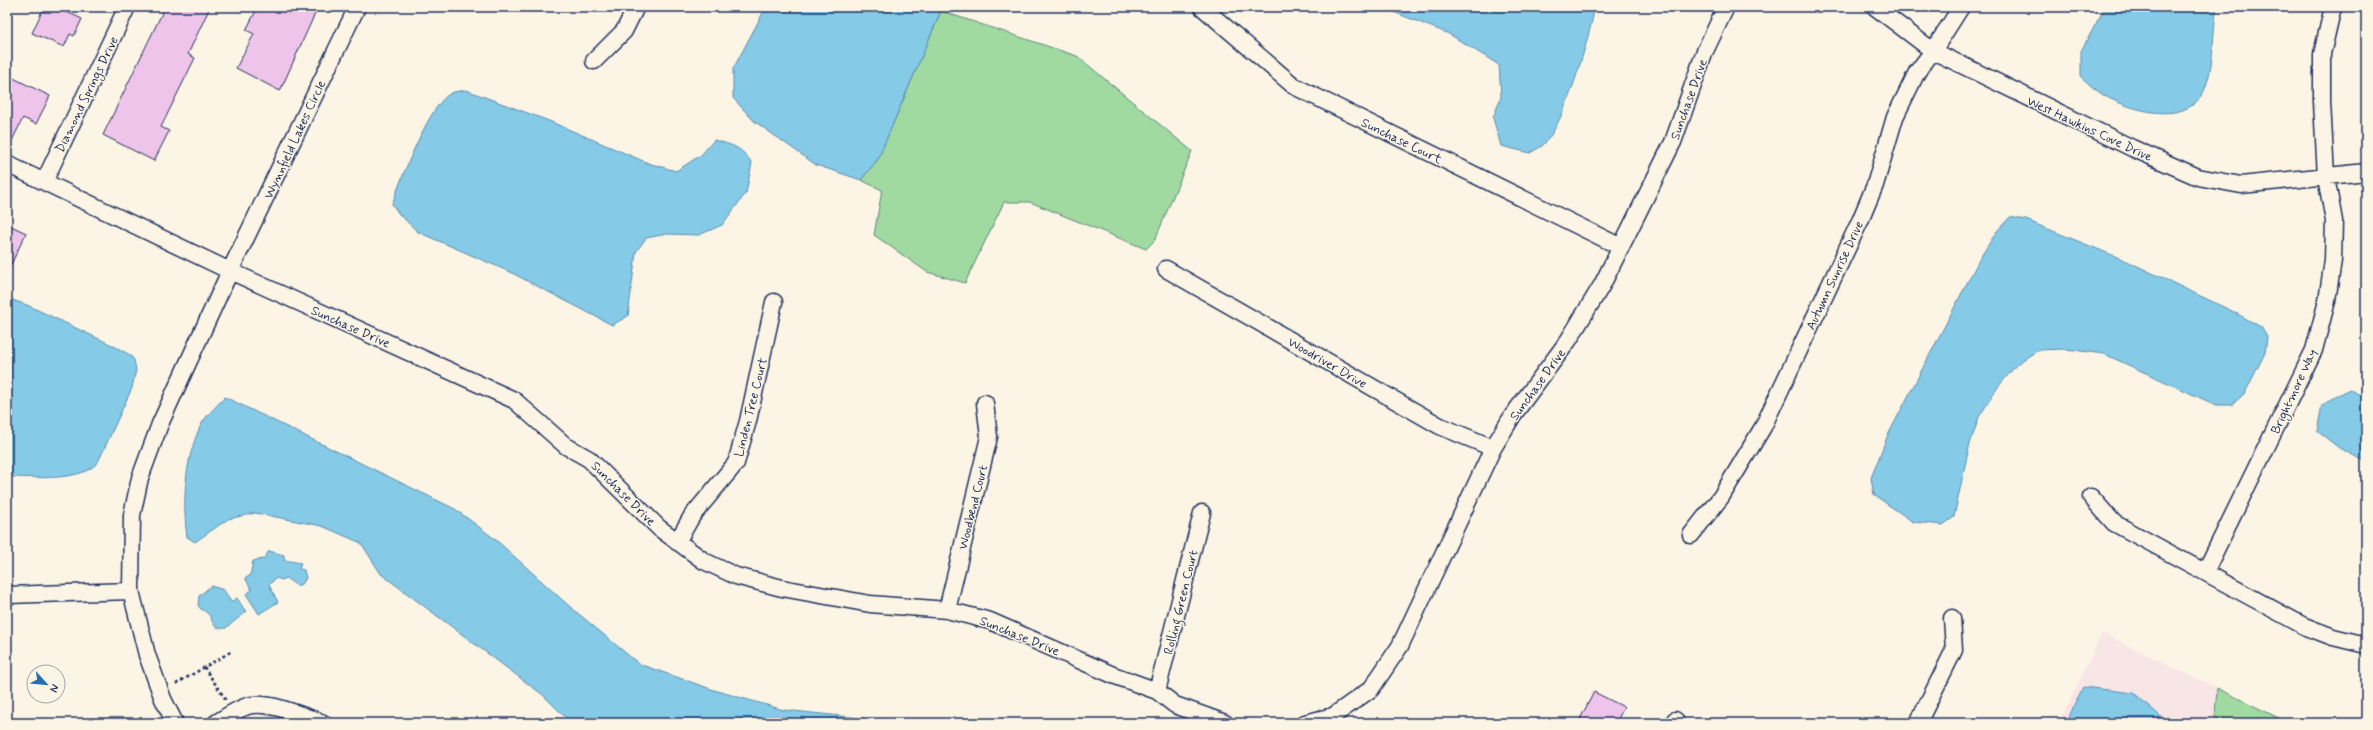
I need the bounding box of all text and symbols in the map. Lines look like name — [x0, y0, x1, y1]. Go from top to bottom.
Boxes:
street label: Diamond Springs Drive — [52, 34, 124, 156]
street label: Sunchase Drive — [1667, 57, 1712, 142]
street label: Wynnfield Lakes Circle — [260, 78, 330, 202]
street label: West Hawkins Cove Drive — [2024, 93, 2155, 166]
street label: Sunchase Court — [1358, 114, 1445, 168]
street label: Autumn Sunrise Drive — [1803, 218, 1868, 333]
street label: Sunchase Drive — [308, 302, 393, 352]
street label: Woodriver Drive — [1285, 334, 1370, 393]
street label: Sunchase Drive — [1506, 346, 1570, 424]
street label: Brightmore Way — [2267, 346, 2322, 437]
street label: Linden Tree Court — [731, 356, 772, 459]
street label: Sunchase Drive — [587, 458, 659, 530]
street label: Woodbend Court — [955, 463, 992, 551]
street label: Rolling Green Court — [1160, 548, 1205, 657]
street label: Sunchase Drive — [977, 613, 1062, 660]
north arrow — [26, 664, 66, 704]
text: N — [46, 682, 62, 695]

